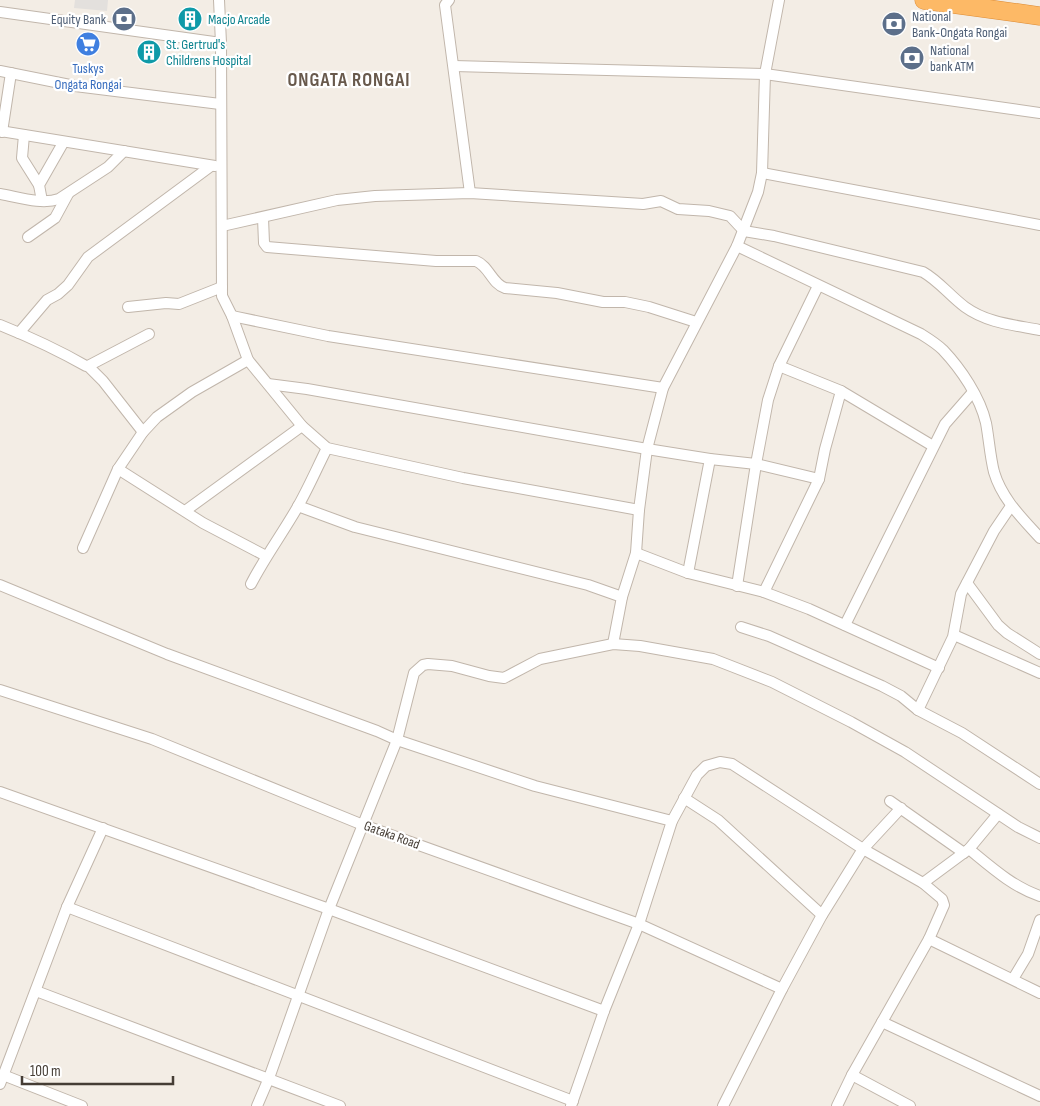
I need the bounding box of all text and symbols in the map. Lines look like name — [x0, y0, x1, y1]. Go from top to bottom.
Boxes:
bank icon: Equity Bank — [111, 6, 137, 32]
building icon: Macjo Arcade — [177, 6, 203, 32]
place label: National Bank-Ongata Rongai — [912, 8, 1007, 41]
place label: Equity Bank — [51, 11, 107, 28]
place label: Macjo Arcade — [208, 11, 270, 28]
bank icon: National Bank-Ongata Rongai — [881, 11, 907, 37]
supermarket icon: Tuskys Ongata Rongai — [75, 31, 101, 57]
place label: St. Gertrud's Childrens Hospital — [166, 36, 251, 69]
building icon: St. Gertrud's Childrens Hospital — [136, 39, 162, 65]
place label: National bank ATM — [930, 42, 974, 75]
bank icon: National bank ATM — [899, 45, 925, 71]
place label: Tuskys Ongata Rongai — [54, 60, 122, 93]
district label: ONGATA RONGAI — [287, 69, 411, 92]
street label: Gataka Road — [362, 817, 422, 853]
scale bar — [22, 1054, 174, 1086]
text: 100 m — [30, 1062, 61, 1081]

